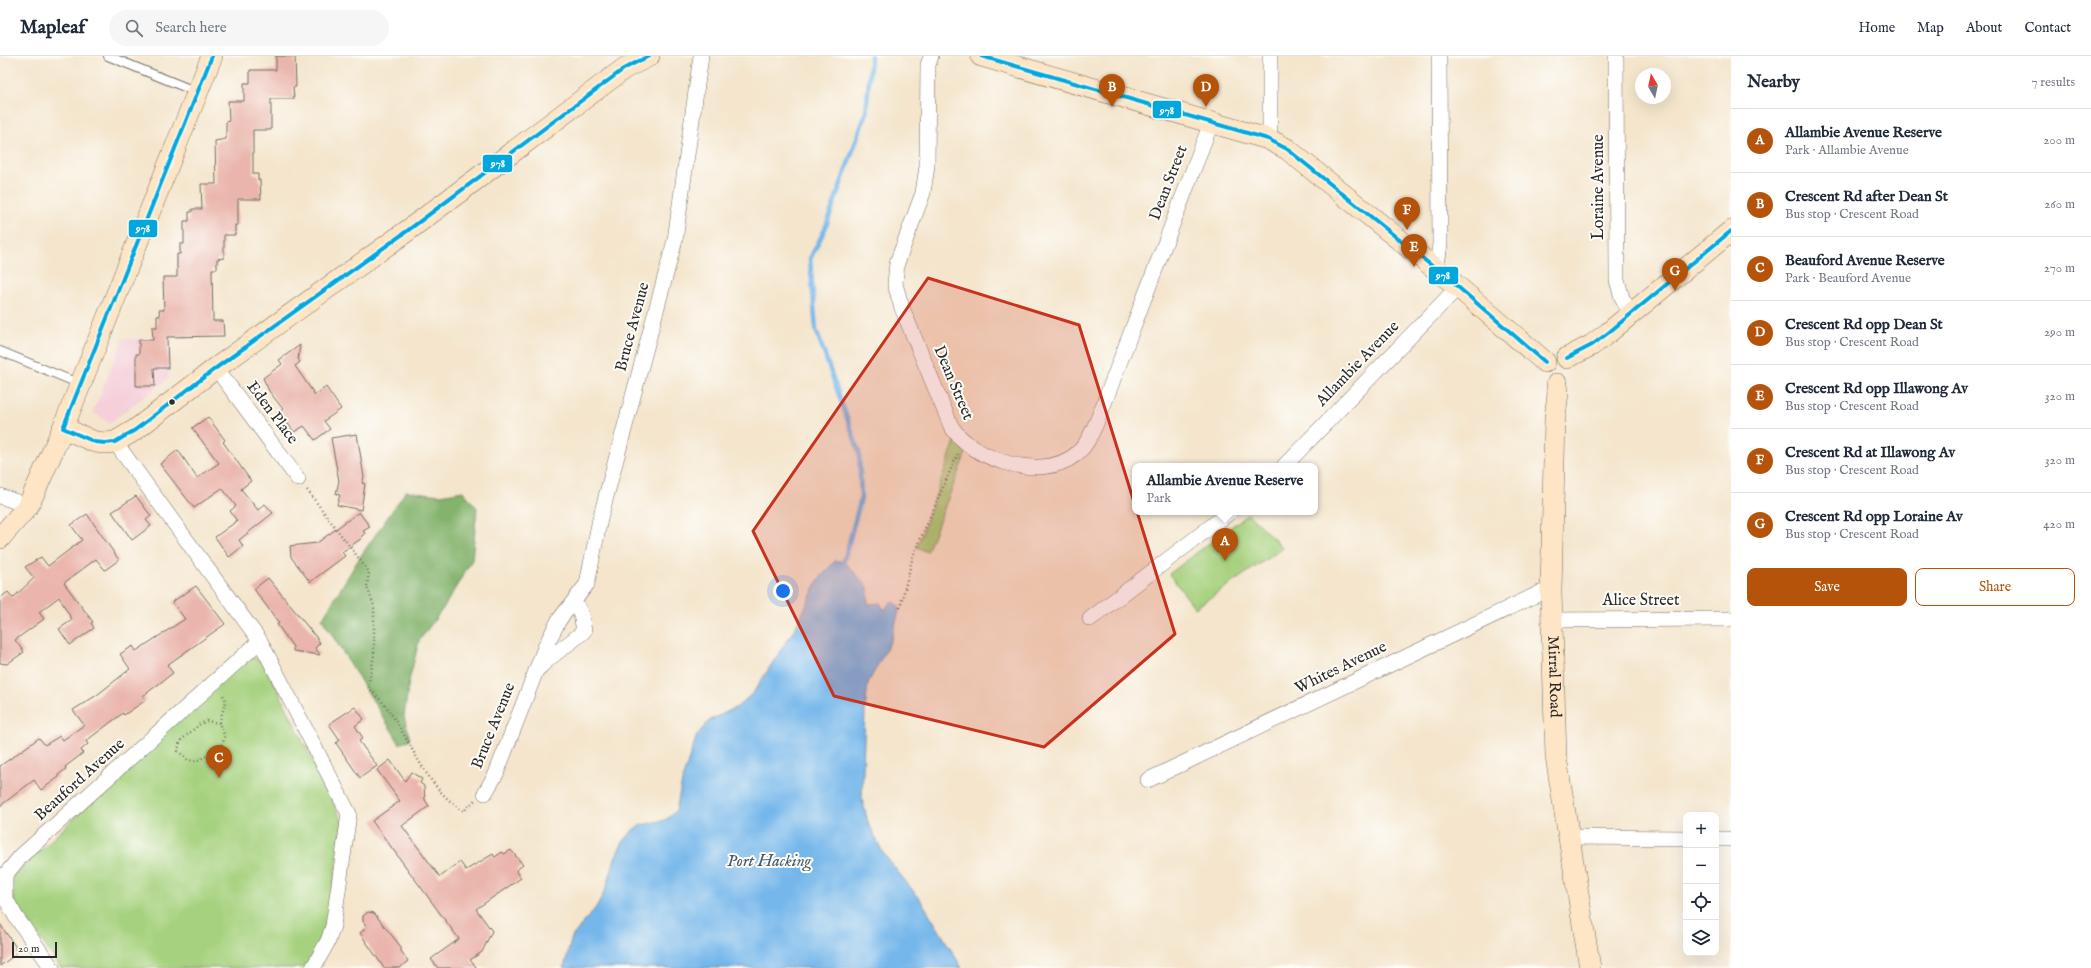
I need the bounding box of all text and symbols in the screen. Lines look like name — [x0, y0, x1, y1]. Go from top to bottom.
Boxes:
search box — [109, 10, 389, 46]
text: Mapleaf — [20, 16, 85, 40]
icon: search — [123, 17, 145, 39]
text: Search here — [155, 18, 227, 37]
text: Home — [1859, 19, 1895, 37]
text: Map — [1917, 19, 1944, 37]
text: About — [1966, 19, 2002, 37]
text: Contact — [2024, 19, 2071, 37]
north arrow — [1635, 68, 1671, 104]
text: Nearby — [1747, 72, 1800, 93]
pin: B — [1099, 74, 1125, 107]
pin: D — [1193, 74, 1219, 107]
text: 7 results — [2031, 74, 2075, 91]
line badge: 978 — [1152, 100, 1182, 119]
text: 978 — [1159, 104, 1174, 118]
text: Allambie Avenue Reserve — [1785, 123, 1942, 142]
text: A — [1756, 132, 1764, 149]
text: 200 m — [2043, 132, 2075, 149]
street label: Loraine Avenue — [1589, 134, 1609, 240]
street label: Dean Street — [1146, 142, 1193, 223]
text: Park · Allambie Avenue — [1785, 142, 1909, 159]
line badge: 978 — [482, 154, 513, 173]
text: 978 — [490, 157, 505, 171]
text: Crescent Rd after Dean St — [1785, 187, 1948, 206]
text: B — [1756, 196, 1764, 213]
text: 260 m — [2044, 196, 2075, 213]
pin: F — [1394, 197, 1420, 230]
text: Bus stop · Crescent Road — [1785, 206, 1919, 223]
line badge: 978 — [128, 219, 158, 238]
text: 978 — [135, 222, 150, 236]
pin: E — [1401, 234, 1427, 267]
text: Beauford Avenue Reserve — [1785, 251, 1945, 270]
pin: G — [1662, 258, 1688, 291]
text: C — [1755, 260, 1765, 277]
text: 270 m — [2044, 260, 2075, 277]
line badge: 978 — [1428, 266, 1459, 285]
text: 978 — [1435, 269, 1450, 283]
text: Park · Beauford Avenue — [1785, 270, 1911, 287]
street label: Bruce Avenue — [612, 280, 654, 374]
text: Crescent Rd opp Dean St — [1785, 315, 1943, 334]
street label: Allambie Avenue — [1311, 317, 1404, 412]
text: D — [1755, 324, 1765, 341]
text: 290 m — [2044, 324, 2075, 341]
text: Bus stop · Crescent Road — [1785, 334, 1919, 351]
street label: Dean Street — [928, 343, 978, 424]
street label: Eden Place — [242, 378, 302, 448]
text: Crescent Rd opp Illawong Av — [1785, 379, 1968, 398]
text: E — [1755, 388, 1765, 405]
text: 320 m — [2045, 388, 2075, 405]
unlabelled marker — [167, 397, 177, 407]
text: Bus stop · Crescent Road — [1785, 398, 1919, 415]
text: Crescent Rd at Illawong Av — [1785, 443, 1955, 462]
text: F — [1756, 452, 1764, 469]
text: 320 m — [2045, 452, 2075, 469]
text: Bus stop · Crescent Road — [1785, 462, 1919, 479]
popup — [1132, 463, 1318, 515]
text: Allambie Avenue Reserve — [1147, 471, 1303, 490]
text: Park — [1147, 490, 1171, 507]
text: Crescent Rd opp Loraine Av — [1785, 507, 1963, 526]
text: G — [1755, 516, 1765, 533]
text: 420 m — [2043, 516, 2075, 533]
text: Bus stop · Crescent Road — [1785, 526, 1919, 543]
pin: A — [1212, 528, 1238, 561]
button: Save — [1747, 568, 1907, 606]
button: Share — [1915, 568, 2075, 606]
your location — [773, 581, 793, 601]
street label: Alice Street — [1602, 591, 1680, 611]
street label: Mirral Road — [1542, 635, 1565, 718]
street label: Whites Avenue — [1292, 637, 1390, 699]
street label: Bruce Avenue — [468, 680, 520, 772]
street label: Beauford Avenue — [31, 734, 129, 826]
pin: C — [206, 745, 232, 778]
map controls — [1683, 812, 1719, 956]
button: + — [1683, 812, 1719, 848]
button: − — [1683, 848, 1719, 884]
water label: Port Hacking — [727, 851, 813, 872]
button: locate — [1683, 884, 1719, 920]
button: layers — [1683, 920, 1719, 956]
scale bar — [12, 940, 57, 959]
text: 20 m — [18, 942, 39, 956]

